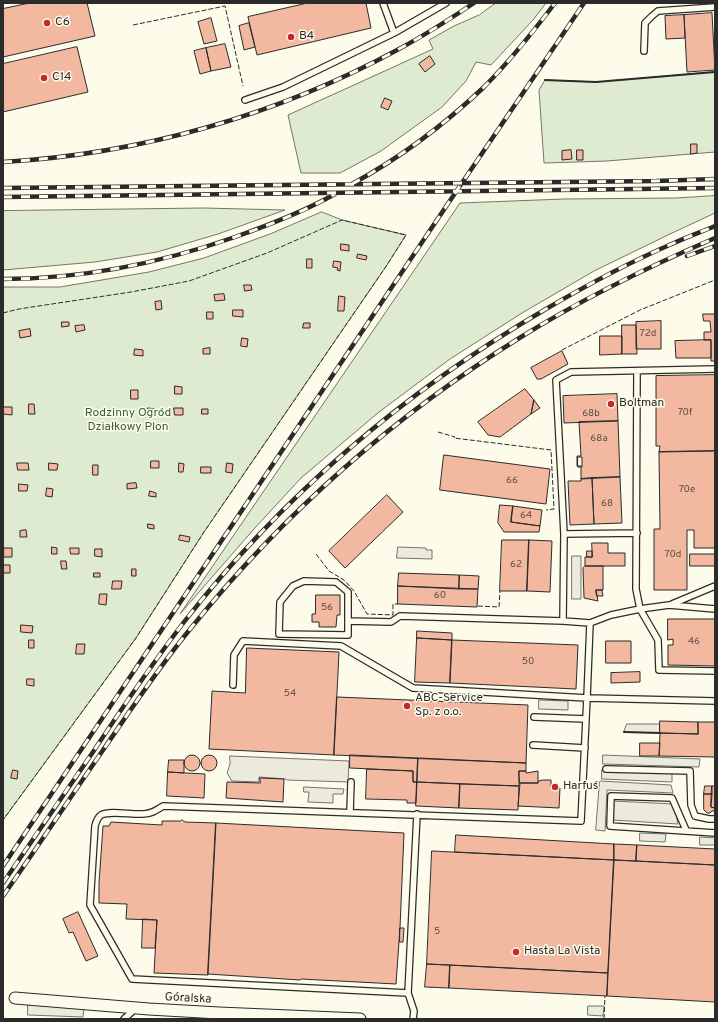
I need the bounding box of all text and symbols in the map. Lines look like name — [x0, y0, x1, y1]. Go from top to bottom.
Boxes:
place label: C6 — [55, 16, 70, 30]
marker: C6 — [42, 18, 52, 28]
place label: B4 — [299, 30, 314, 44]
marker: B4 — [286, 32, 296, 42]
place label: C14 — [52, 71, 71, 85]
marker: C14 — [39, 73, 49, 83]
house number: 72d — [640, 328, 656, 340]
place label: Boltman — [619, 397, 664, 411]
marker: Boltman — [606, 399, 616, 409]
park label: Rodzinny Ogród Działkowy Plon — [85, 407, 171, 435]
house number: 70f — [678, 407, 692, 419]
house number: 68b — [582, 408, 600, 420]
house number: 68a — [590, 433, 608, 445]
house number: 66 — [506, 475, 518, 487]
house number: 70e — [679, 484, 695, 496]
house number: 68 — [601, 498, 613, 510]
house number: 64 — [520, 510, 532, 522]
house number: 70d — [665, 549, 681, 561]
house number: 62 — [510, 559, 522, 571]
house number: 60 — [434, 590, 446, 602]
house number: 56 — [321, 602, 333, 614]
house number: 46 — [688, 636, 700, 648]
house number: 50 — [522, 656, 534, 668]
house number: 54 — [284, 688, 296, 700]
place label: ABC-Service Sp. z o.o. — [415, 692, 483, 720]
marker: ABC-Service Sp. z o.o. — [402, 701, 412, 711]
place label: Harfuś — [563, 780, 598, 794]
marker: Harfuś — [550, 782, 560, 792]
house number: 5 — [434, 926, 440, 938]
place label: Hasta La Vista — [524, 945, 600, 959]
marker: Hasta La Vista — [511, 947, 521, 957]
street label: Góralska — [164, 991, 212, 1007]

